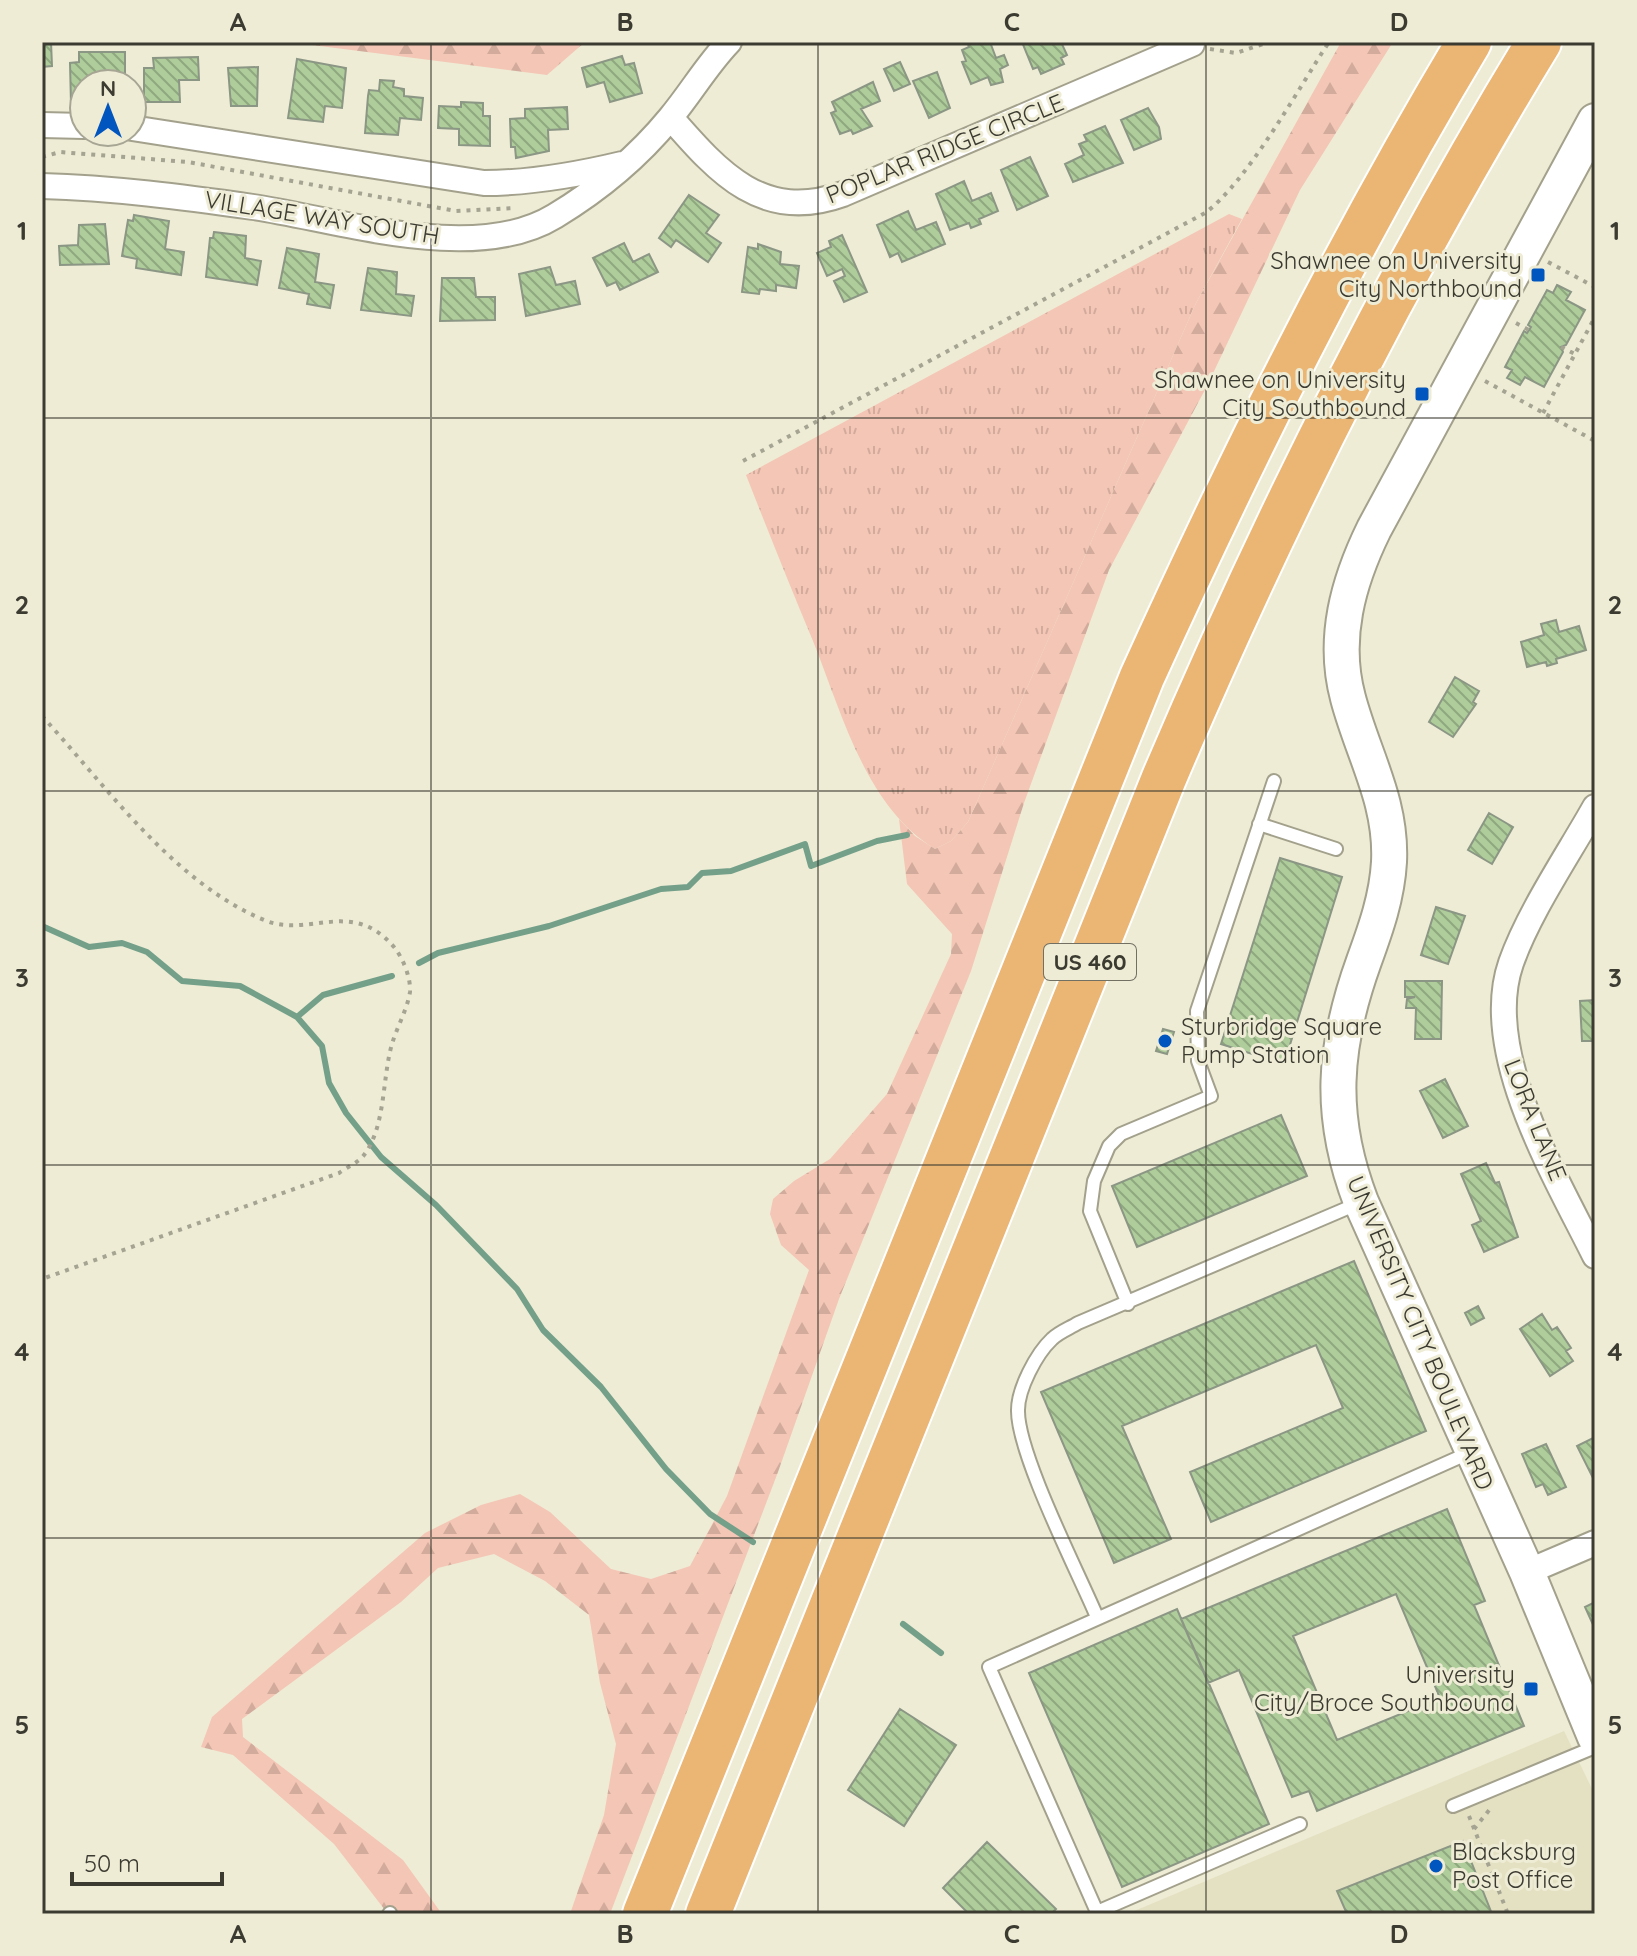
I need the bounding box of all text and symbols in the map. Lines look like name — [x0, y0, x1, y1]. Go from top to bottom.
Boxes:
text: A — [230, 5, 247, 38]
text: B — [616, 5, 634, 38]
text: C — [1004, 5, 1020, 38]
text: D — [1390, 5, 1408, 38]
north arrow — [68, 68, 148, 148]
text: N — [100, 74, 116, 102]
street label: POPLAR RIDGE CIRCLE — [821, 87, 1068, 210]
street label: VILLAGE WAY SOUTH — [202, 184, 442, 250]
text: 1 — [17, 214, 27, 247]
text: 1 — [1610, 214, 1620, 247]
place label: Shawnee on University City Northbound — [1270, 245, 1522, 303]
marker: Shawnee on University City Northbound — [1529, 266, 1547, 284]
place label: Shawnee on University City Southbound — [1154, 364, 1406, 422]
marker: Shawnee on University City Southbound — [1413, 385, 1431, 403]
text: 2 — [15, 588, 29, 621]
text: 2 — [1608, 588, 1622, 621]
road number: US 460 — [1044, 944, 1136, 980]
text: 3 — [15, 961, 29, 994]
text: 3 — [1608, 961, 1622, 994]
place label: Sturbridge Square Pump Station — [1181, 1011, 1382, 1069]
marker: Sturbridge Square Pump Station — [1156, 1032, 1174, 1050]
street label: LORA LANE — [1498, 1054, 1574, 1185]
street label: UNIVERSITY CITY BOULEVARD — [1341, 1171, 1501, 1494]
text: 4 — [14, 1335, 30, 1368]
text: 4 — [1607, 1335, 1623, 1368]
place label: University City/Broce Southbound — [1254, 1659, 1515, 1717]
marker: University City/Broce Southbound — [1522, 1680, 1540, 1698]
text: 5 — [15, 1708, 29, 1741]
text: 5 — [1608, 1708, 1622, 1741]
scale bar — [72, 1836, 222, 1886]
place label: Blacksburg Post Office — [1452, 1836, 1576, 1894]
text: 50 m — [84, 1848, 140, 1878]
marker: Blacksburg Post Office — [1427, 1857, 1445, 1875]
text: A — [230, 1917, 247, 1950]
text: B — [616, 1917, 634, 1950]
text: C — [1004, 1917, 1020, 1950]
text: D — [1390, 1917, 1408, 1950]

